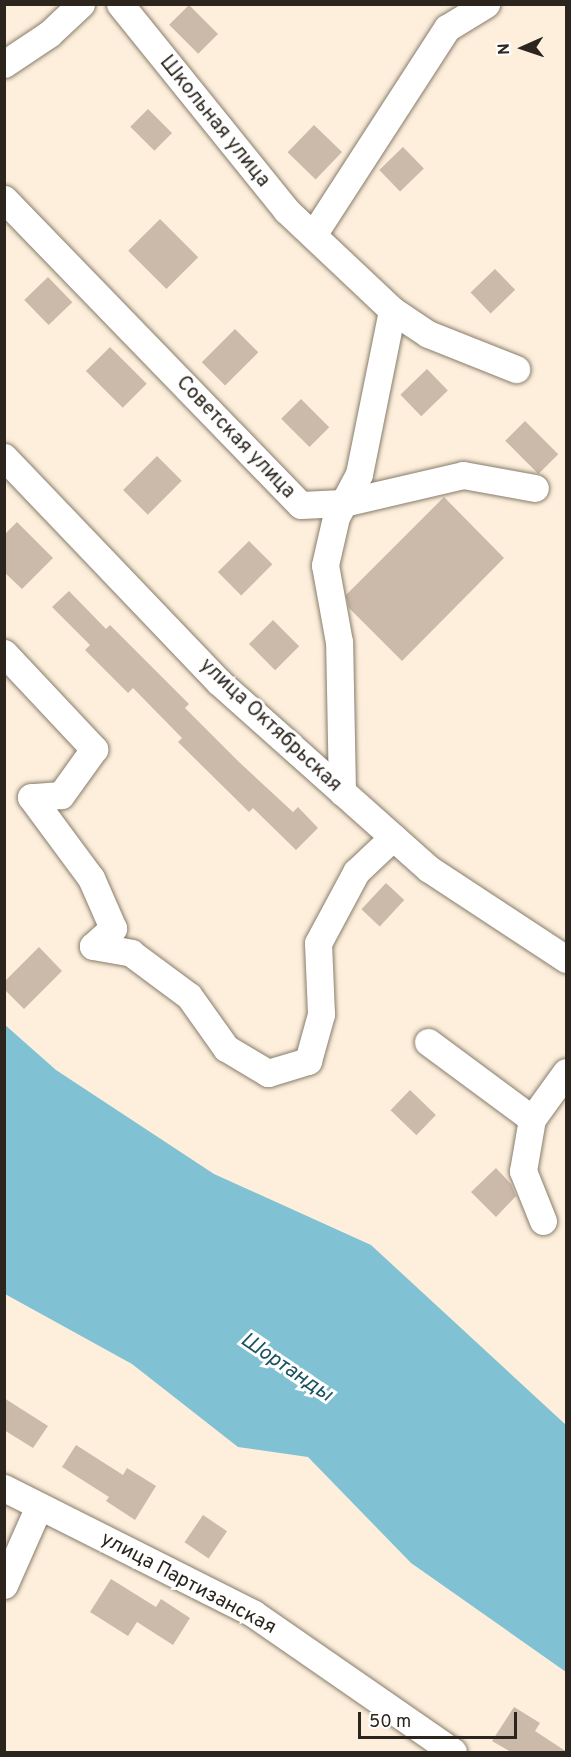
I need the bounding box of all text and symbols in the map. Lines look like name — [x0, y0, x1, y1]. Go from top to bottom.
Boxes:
north arrow — [493, 18, 553, 78]
text: N — [495, 43, 515, 55]
street label: Школьная улица — [154, 51, 274, 193]
street label: Советская улица — [170, 372, 300, 504]
street label: улица Октябрьская — [194, 654, 346, 798]
water label: Шортанды — [235, 1328, 337, 1408]
street label: улица Партизанская — [96, 1528, 280, 1640]
scale bar — [361, 1700, 520, 1738]
text: 50 m — [369, 1711, 411, 1734]

